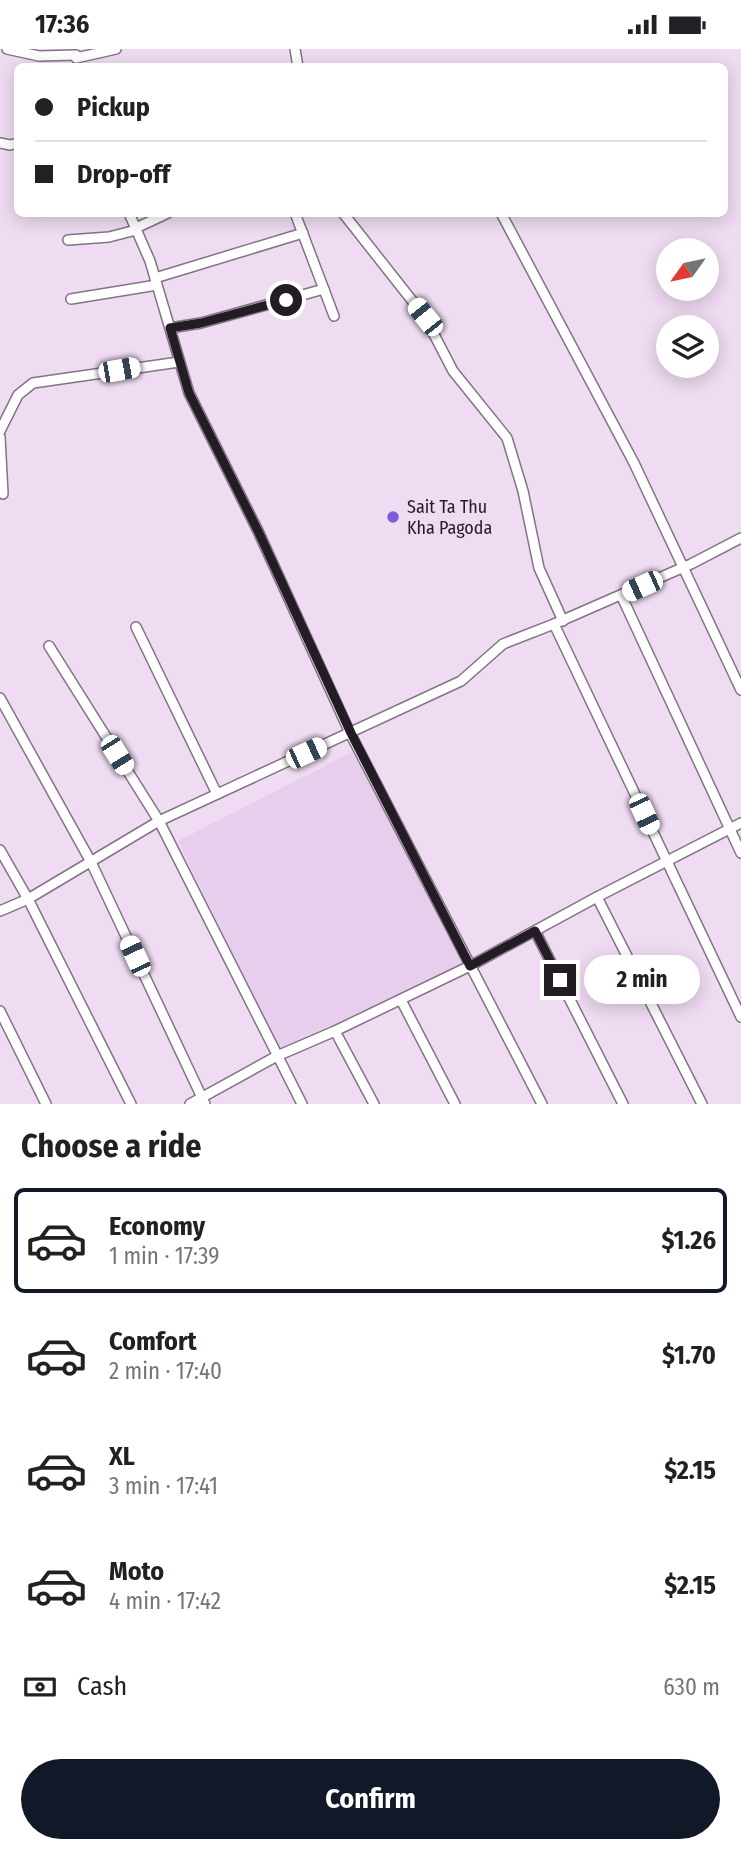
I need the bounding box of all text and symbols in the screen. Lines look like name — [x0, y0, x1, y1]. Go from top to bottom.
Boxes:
text: 17:36 — [35, 9, 89, 40]
text: Pickup — [77, 92, 150, 123]
text: Drop-off — [77, 159, 170, 190]
north arrow — [656, 238, 719, 301]
map controls — [656, 238, 719, 378]
route start — [270, 284, 302, 316]
car — [404, 294, 447, 340]
button: layers — [656, 315, 719, 378]
car — [97, 356, 142, 384]
place label: Sait Ta Thu Kha Pagoda — [407, 496, 492, 539]
marker: Sait Ta Thu Kha Pagoda — [385, 509, 401, 525]
car — [619, 568, 666, 604]
car — [97, 732, 138, 778]
car — [283, 735, 330, 771]
car — [626, 791, 663, 837]
car — [117, 933, 154, 979]
callout: 2 min — [584, 955, 700, 1005]
route end — [544, 964, 576, 996]
text: 2 min — [617, 965, 668, 993]
text: Choose a ride — [21, 1127, 202, 1165]
icon: car — [25, 1209, 88, 1272]
text: Economy — [109, 1211, 205, 1242]
text: $1.26 — [661, 1225, 716, 1256]
text: 1 min · 17:39 — [109, 1242, 219, 1270]
icon: car — [25, 1324, 88, 1387]
text: Comfort — [109, 1326, 197, 1357]
text: $1.70 — [662, 1340, 716, 1371]
text: 2 min · 17:40 — [109, 1357, 222, 1385]
icon: car — [25, 1439, 88, 1502]
text: XL — [109, 1441, 135, 1472]
text: $2.15 — [664, 1455, 716, 1486]
text: 3 min · 17:41 — [109, 1472, 218, 1500]
icon: car — [25, 1554, 88, 1617]
text: Moto — [109, 1556, 164, 1587]
text: $2.15 — [664, 1570, 716, 1601]
text: 4 min · 17:42 — [109, 1587, 221, 1615]
icon: cash — [21, 1668, 59, 1706]
text: Cash — [77, 1671, 127, 1702]
text: 630 m — [663, 1673, 720, 1701]
button: Confirm — [21, 1759, 720, 1839]

